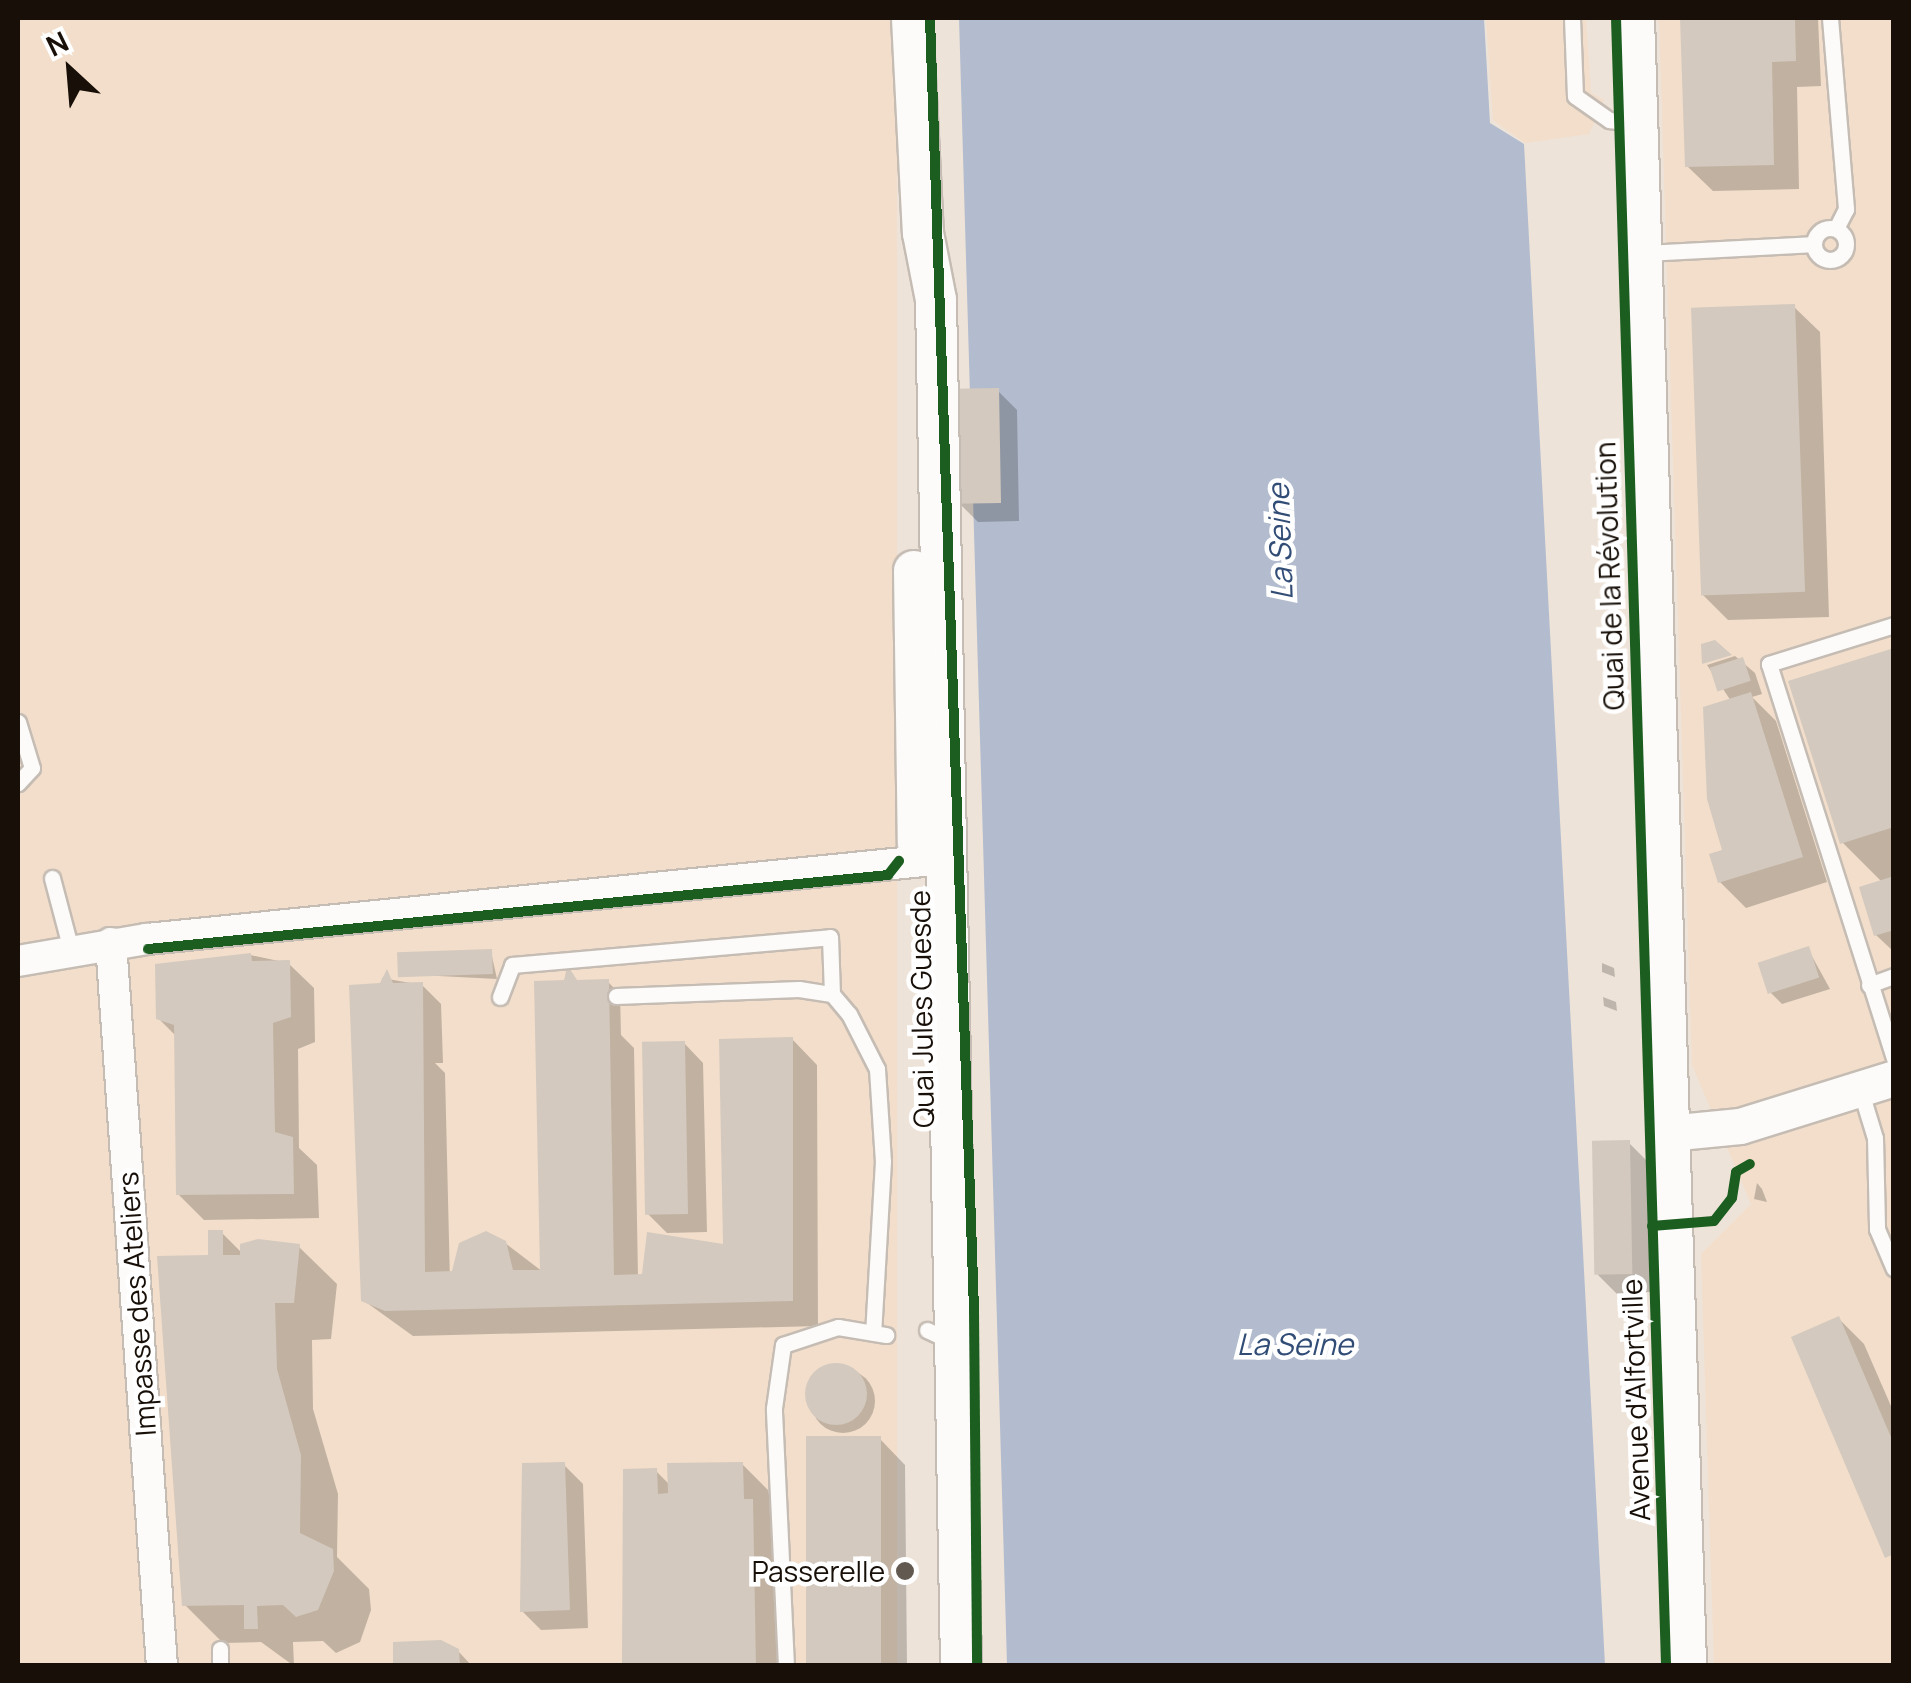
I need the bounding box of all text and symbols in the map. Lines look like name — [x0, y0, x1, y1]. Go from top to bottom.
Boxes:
north arrow — [20, 20, 120, 120]
text: N — [39, 22, 74, 65]
street label: Quai de la Révolution — [1588, 441, 1630, 711]
water label: La Seine — [1260, 483, 1300, 601]
street label: Quai Jules Guesde — [902, 890, 940, 1128]
street label: Impasse des Ateliers — [110, 1171, 162, 1437]
street label: Avenue d'Alfortville — [1614, 1278, 1656, 1522]
water label: La Seine — [1237, 1326, 1353, 1362]
place label: Passerelle — [752, 1554, 885, 1588]
marker: Passerelle — [894, 1560, 916, 1582]

